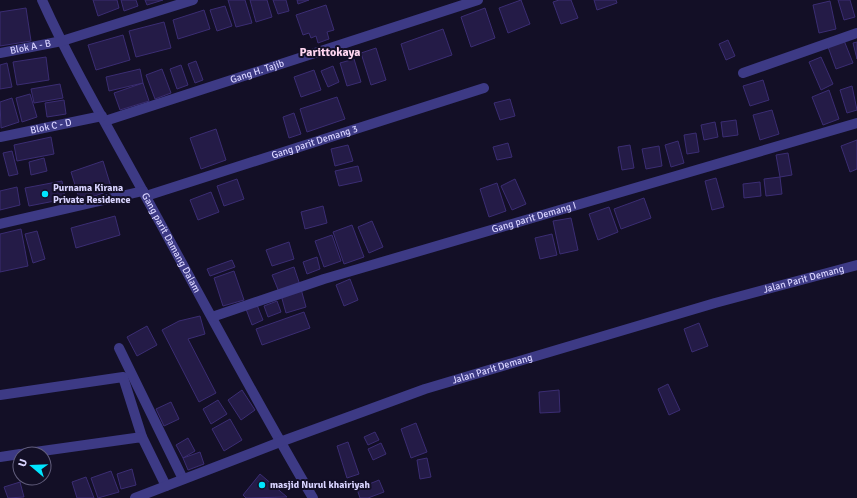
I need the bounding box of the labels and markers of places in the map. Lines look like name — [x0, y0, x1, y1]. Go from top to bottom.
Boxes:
place label: Purnama Kirana Private Residence — [53, 182, 130, 206]
marker: Purnama Kirana Private Residence — [40, 189, 50, 199]
place label: masjid Nurul khairiyah — [270, 479, 370, 491]
marker: masjid Nurul khairiyah — [257, 480, 267, 490]

